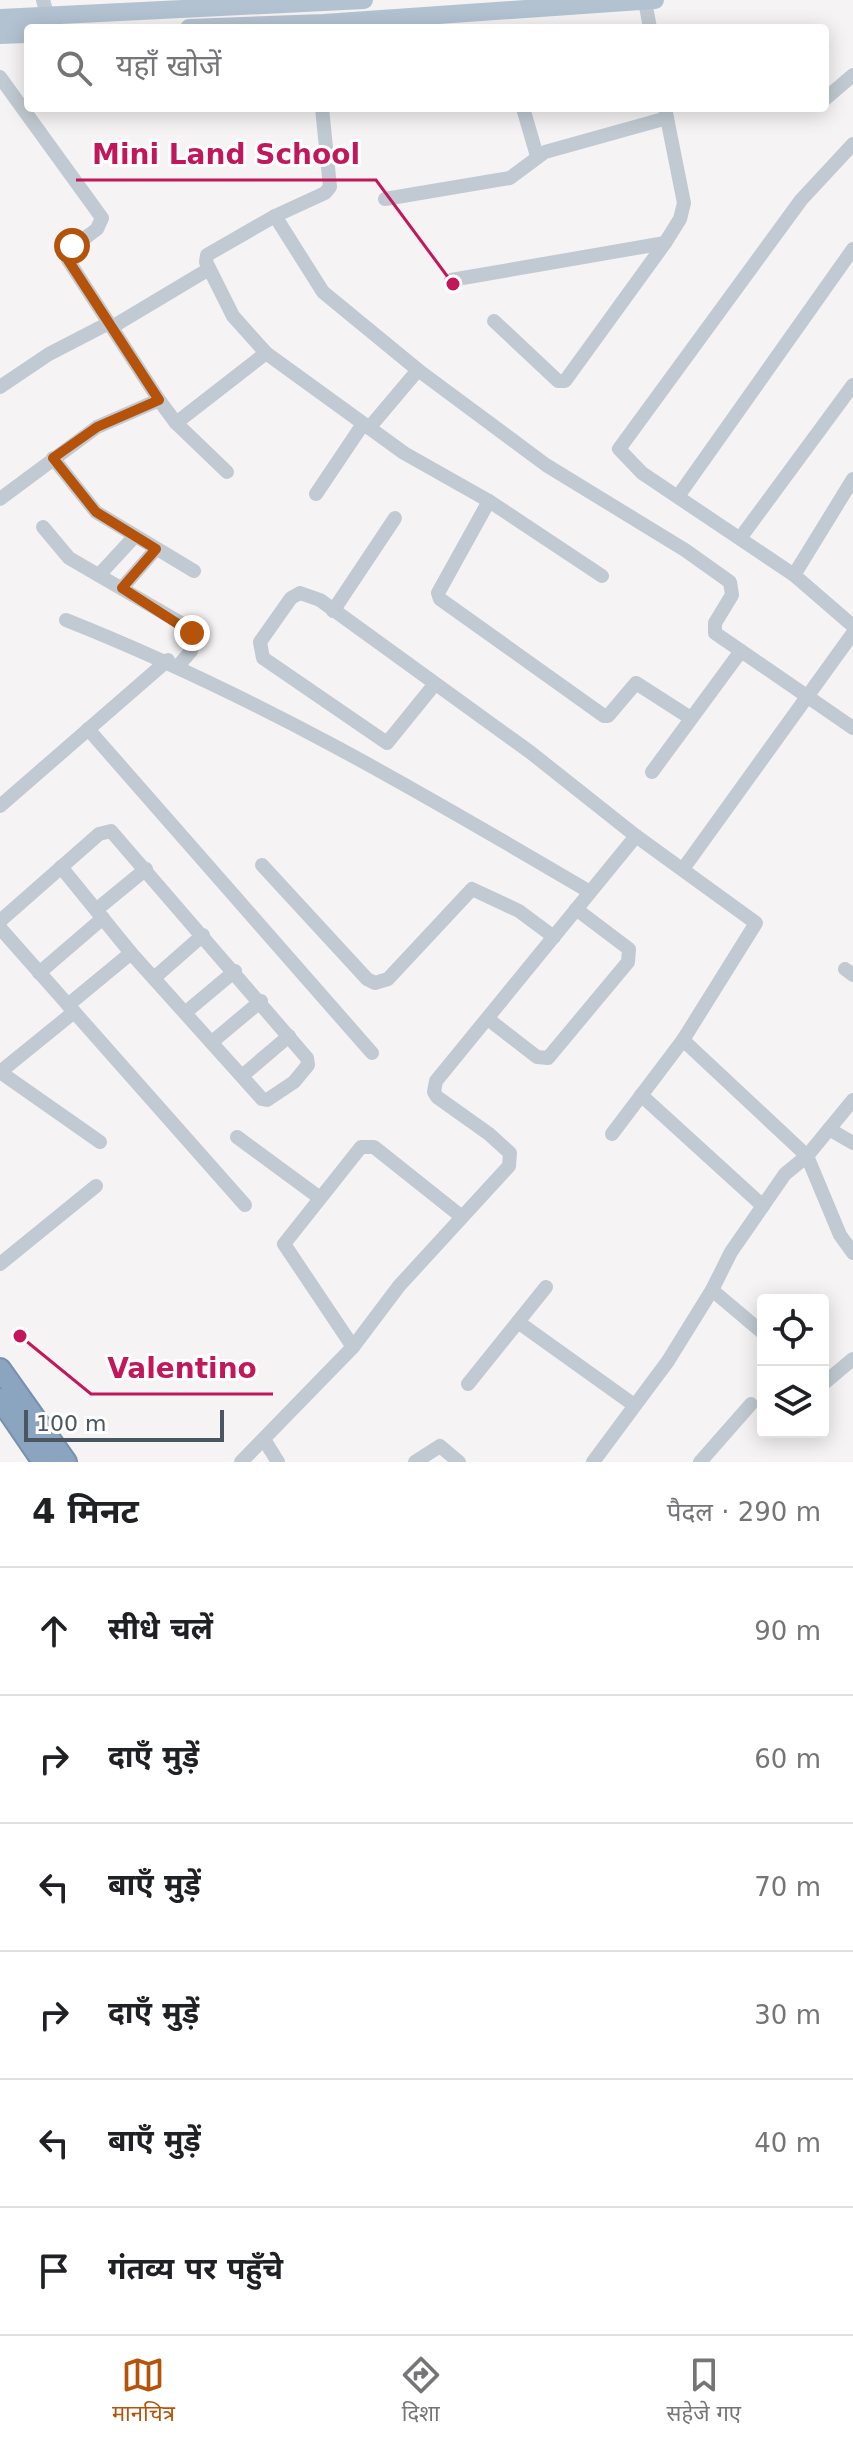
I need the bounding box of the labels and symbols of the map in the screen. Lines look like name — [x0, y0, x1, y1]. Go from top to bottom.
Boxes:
callout: Mini Land School — [76, 128, 376, 180]
text: Mini Land School — [92, 138, 360, 171]
route start — [54, 228, 90, 264]
route end — [174, 615, 210, 651]
callout: Valentino — [91, 1342, 273, 1394]
text: Valentino — [107, 1352, 257, 1385]
scale bar — [24, 1406, 224, 1442]

